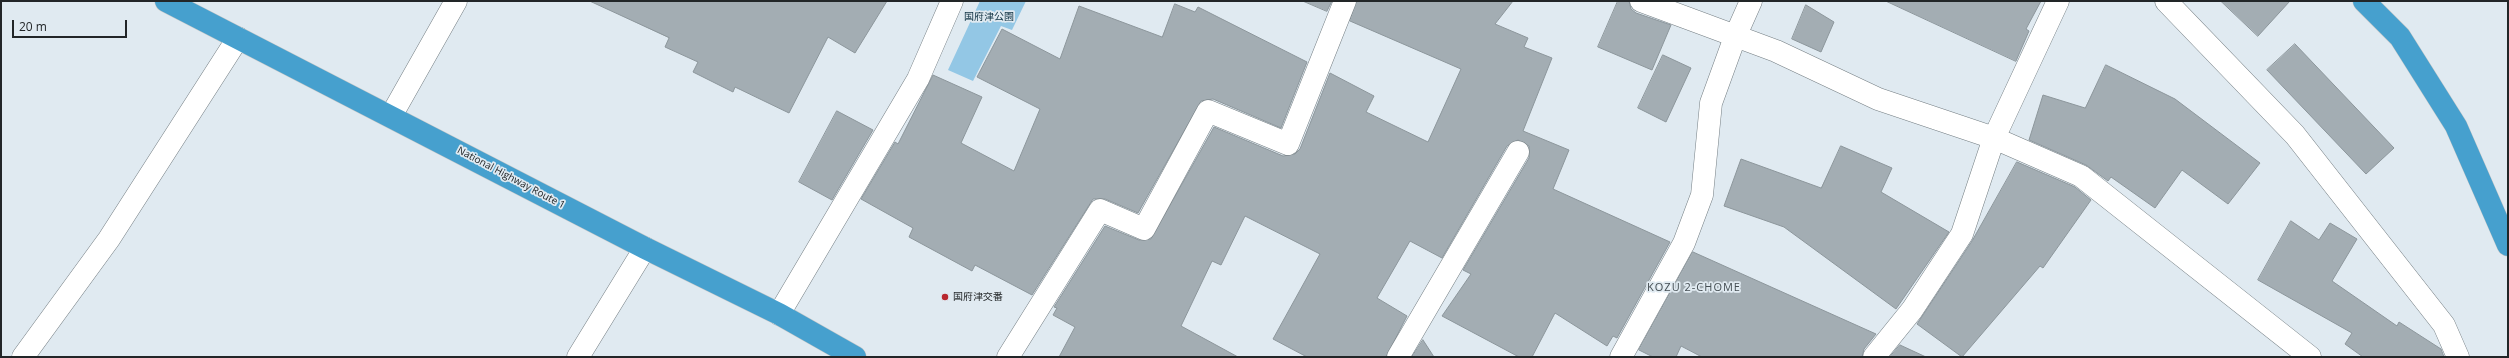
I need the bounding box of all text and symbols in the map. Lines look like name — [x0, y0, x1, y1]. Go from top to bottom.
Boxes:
park label: 国府津公園 — [964, 11, 1014, 23]
scale bar — [14, 12, 129, 38]
text: 20 m — [19, 18, 47, 35]
street label: National Highway Route 1 — [455, 144, 567, 212]
district label: KOZU 2-CHOME — [1647, 281, 1741, 295]
place label: 国府津交番 — [953, 291, 1003, 303]
marker: 国府津交番 — [940, 292, 950, 302]

